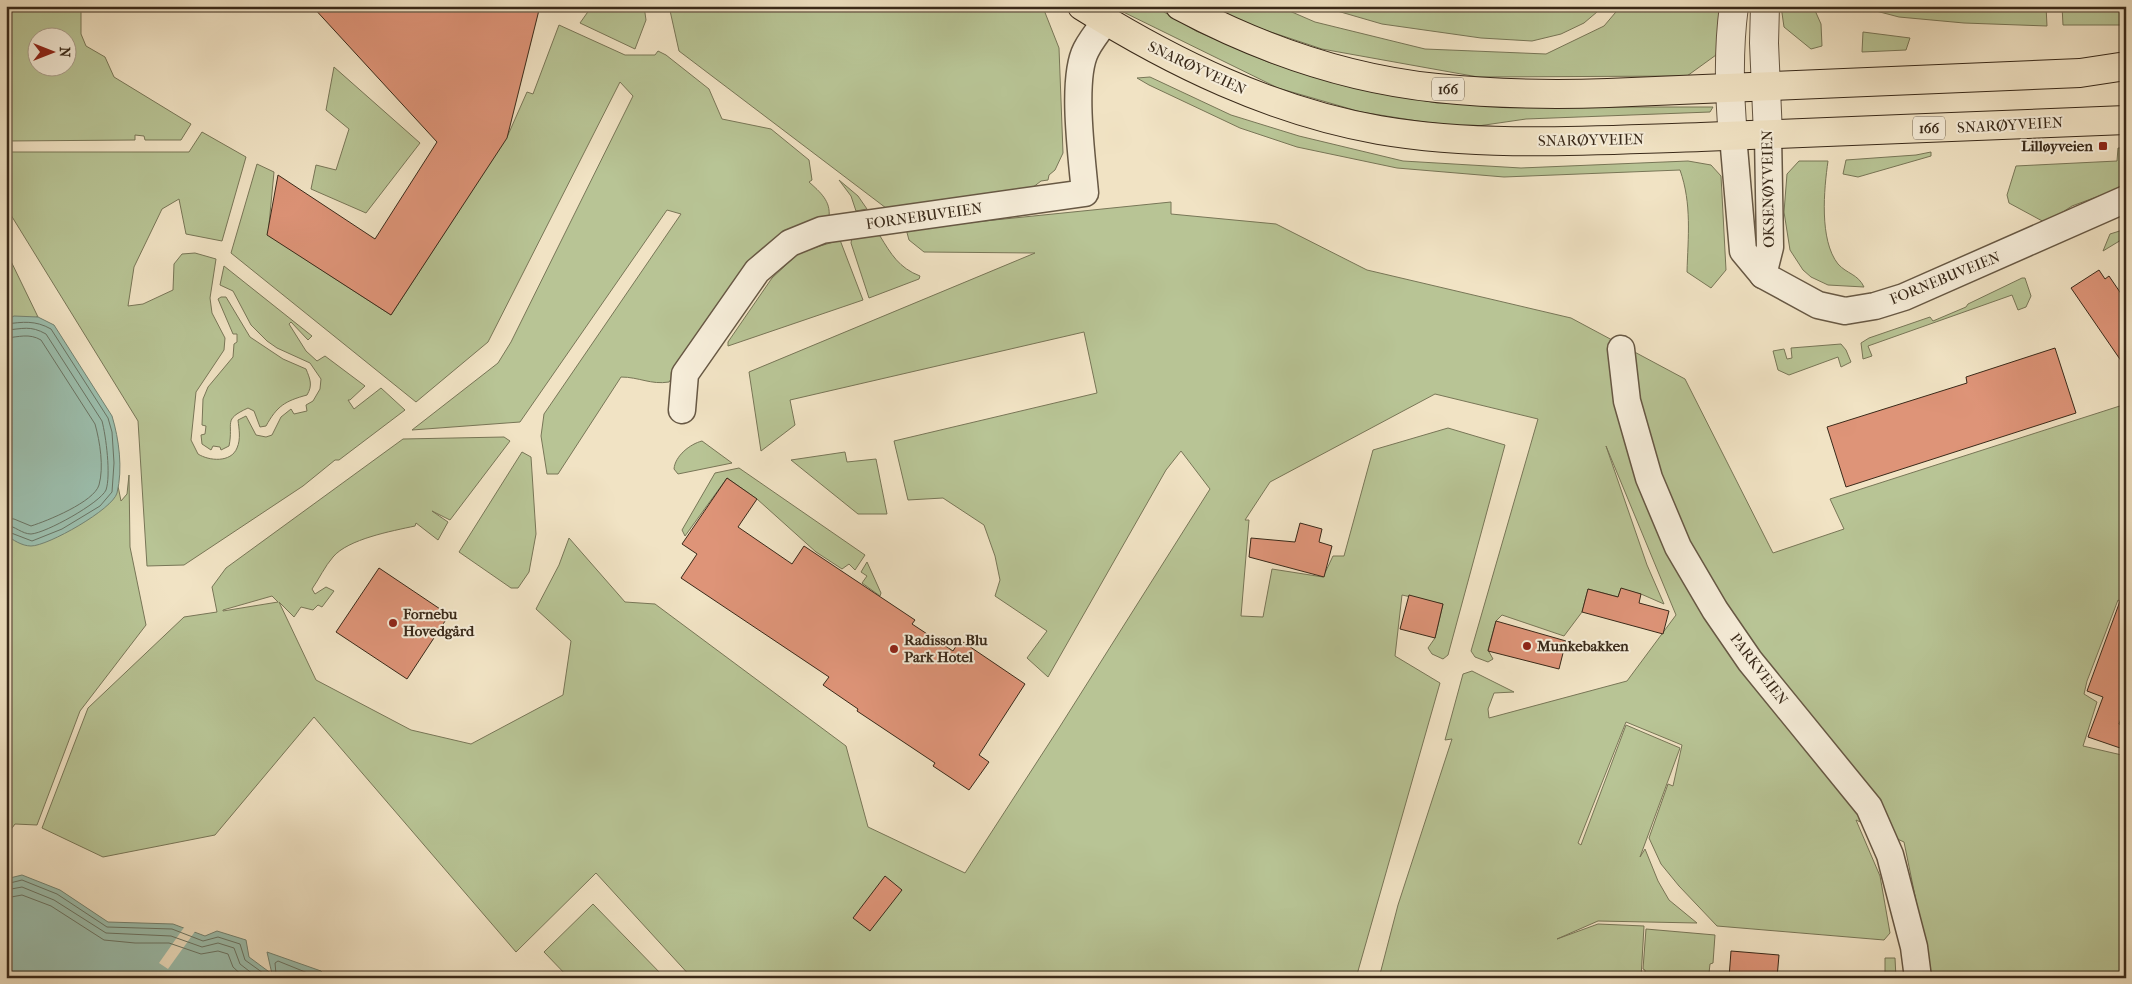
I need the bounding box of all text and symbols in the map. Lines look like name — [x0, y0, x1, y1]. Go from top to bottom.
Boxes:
north arrow — [28, 28, 78, 78]
street label: SNARØYVEIEN — [1145, 37, 1250, 99]
text: N — [56, 47, 73, 58]
road number: 166 — [1432, 78, 1464, 100]
street label: SNARØYVEIEN — [1956, 113, 2064, 137]
road number: 166 — [1913, 116, 1945, 140]
street label: OKSENØYVEIEN — [1758, 129, 1778, 248]
street label: SNARØYVEIEN — [1538, 130, 1645, 150]
place label: Lilløyveien — [2021, 137, 2093, 155]
marker: Lilløyveien — [2097, 140, 2109, 152]
street label: FORNEBUVEIEN — [865, 199, 984, 233]
street label: FORNEBUVEIEN — [1887, 247, 2003, 308]
place label: Fornebu Hovedgård — [402, 605, 475, 640]
marker: Fornebu Hovedgård — [387, 617, 399, 629]
street label: PARKVEIEN — [1726, 630, 1792, 709]
place label: Radisson Blu Park Hotel — [904, 631, 988, 666]
place label: Munkebakken — [1536, 637, 1629, 655]
marker: Munkebakken — [1521, 640, 1533, 652]
marker: Radisson Blu Park Hotel — [888, 643, 900, 655]

